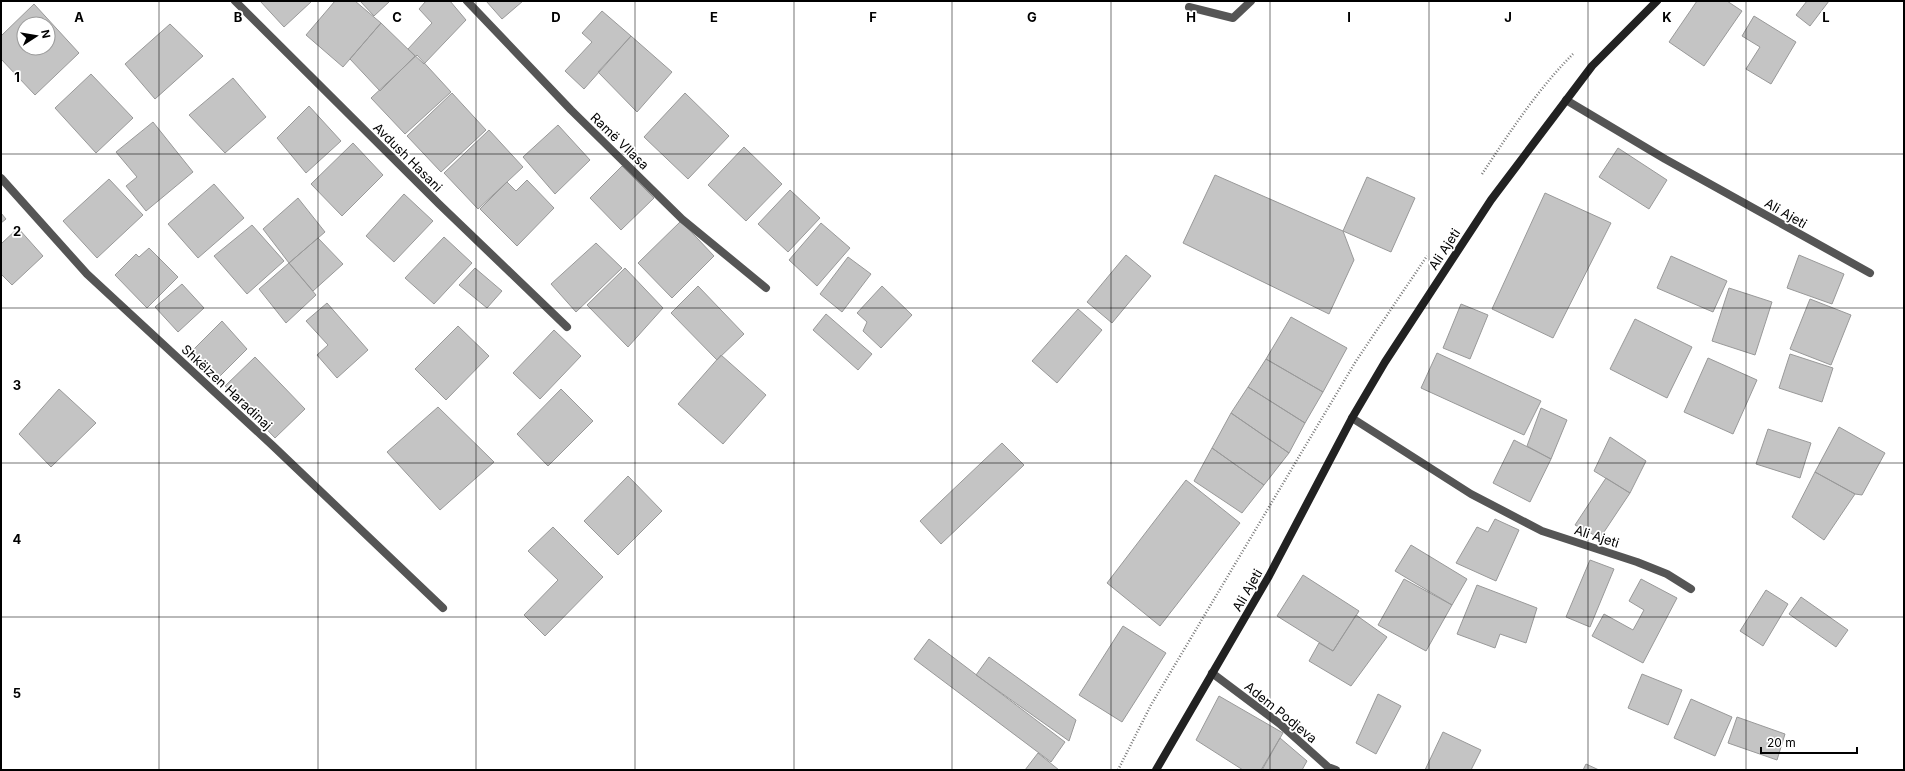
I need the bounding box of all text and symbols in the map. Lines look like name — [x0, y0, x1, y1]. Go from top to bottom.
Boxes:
text: A — [74, 9, 84, 25]
text: B — [234, 9, 243, 25]
text: C — [392, 9, 402, 25]
text: D — [551, 9, 561, 25]
text: E — [710, 9, 718, 25]
text: F — [869, 9, 877, 25]
text: G — [1027, 9, 1037, 25]
text: H — [1186, 9, 1196, 25]
text: I — [1347, 9, 1351, 25]
text: J — [1504, 9, 1512, 25]
text: K — [1662, 9, 1672, 25]
text: L — [1822, 9, 1830, 25]
north arrow — [16, 16, 56, 56]
text: N — [38, 28, 54, 39]
text: 1 — [14, 69, 20, 85]
street label: Ramë Vllasa — [587, 109, 653, 173]
street label: Avdush Hasani — [370, 119, 446, 195]
street label: Ali Ajeti — [1762, 195, 1810, 231]
text: 2 — [13, 223, 21, 239]
street label: Ali Ajeti — [1425, 225, 1463, 273]
street label: Shkëlzen Haradinaj — [178, 341, 276, 433]
text: 3 — [13, 377, 21, 393]
street label: Ali Ajeti — [1573, 521, 1621, 551]
text: 4 — [13, 531, 22, 547]
street label: Ali Ajeti — [1229, 566, 1265, 614]
street label: Adem Podjeva — [1242, 678, 1320, 746]
text: 5 — [13, 685, 21, 701]
scale bar — [1761, 729, 1857, 755]
text: 20 m — [1767, 735, 1796, 750]

